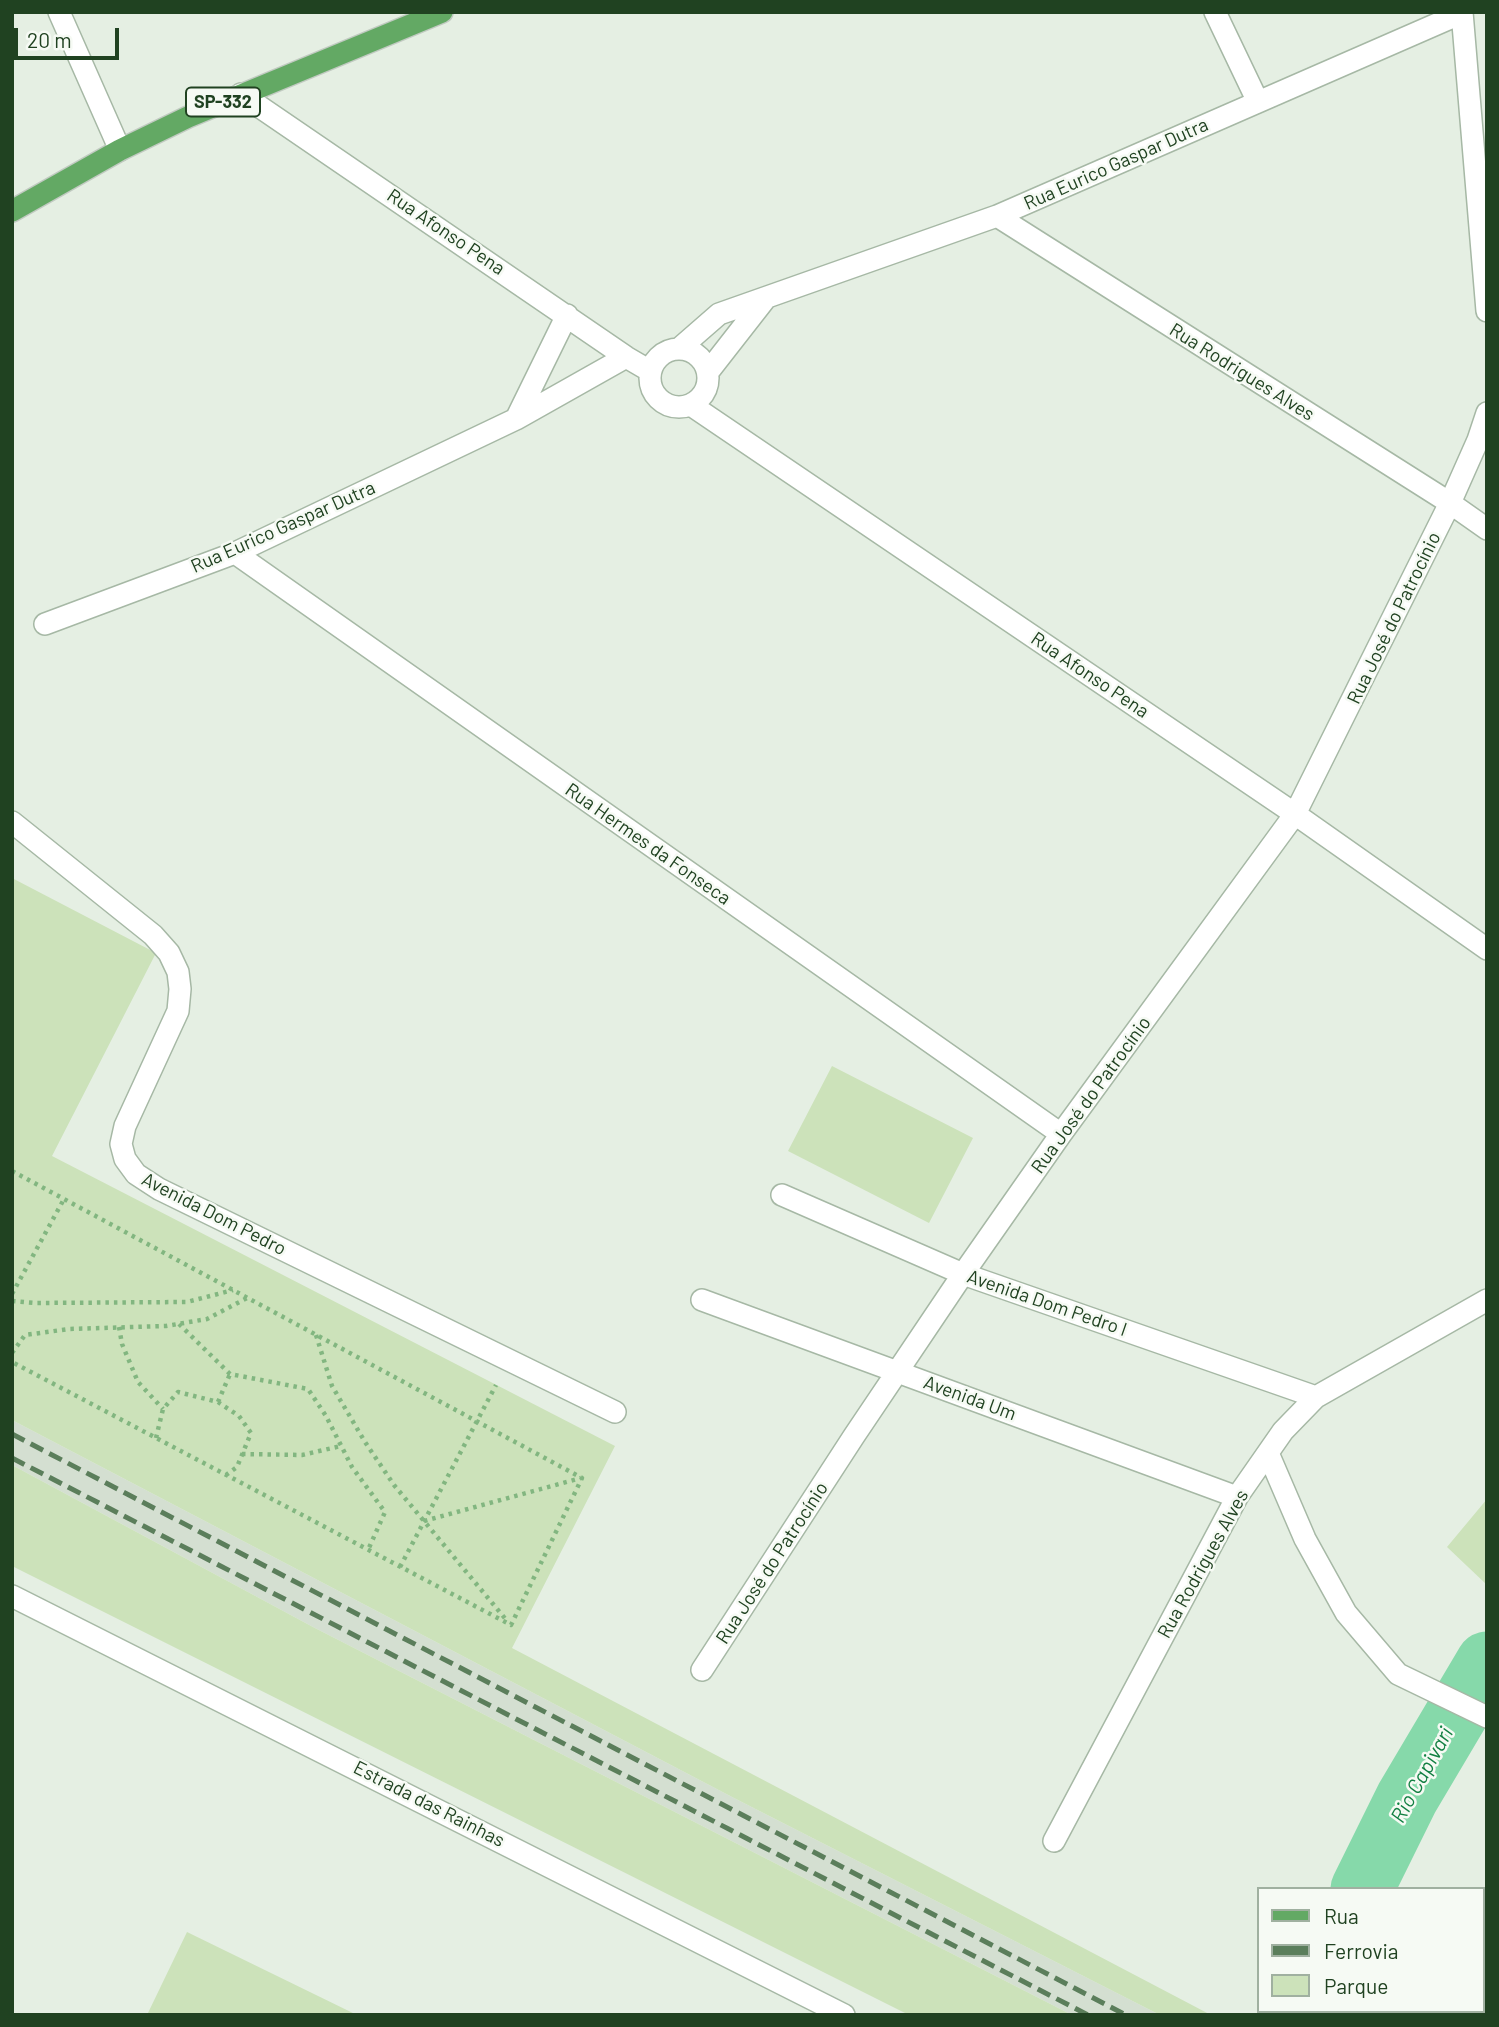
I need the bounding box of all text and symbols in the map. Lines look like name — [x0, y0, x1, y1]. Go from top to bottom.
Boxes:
scale bar — [18, 14, 122, 58]
text: 20 m — [27, 27, 72, 52]
road number: SP-332 — [186, 88, 260, 116]
street label: Rua Eurico Gaspar Dutra — [1020, 113, 1212, 215]
street label: Rua Afonso Pena — [383, 184, 509, 280]
street label: Rua Rodrigues Alves — [1165, 318, 1319, 426]
street label: Rua Eurico Gaspar Dutra — [187, 476, 379, 578]
street label: Rua José do Patrocínio — [1342, 528, 1446, 708]
street label: Rua Afonso Pena — [1027, 627, 1153, 723]
street label: Rua Hermes da Fonseca — [561, 778, 735, 910]
street label: Rua José do Patrocínio — [1026, 1012, 1156, 1178]
street label: Avenida Dom Pedro — [138, 1168, 290, 1260]
street label: Avenida Dom Pedro I — [964, 1265, 1130, 1341]
street label: Avenida Um — [921, 1371, 1019, 1425]
street label: Rua José do Patrocínio — [711, 1478, 833, 1648]
street label: Rua Rodrigues Alves — [1153, 1486, 1253, 1642]
water label: Rio Capivari — [1385, 1723, 1459, 1827]
street label: Estrada das Rainhas — [350, 1756, 508, 1852]
legend — [1258, 1887, 1485, 2013]
text: Rua — [1324, 1903, 1359, 1928]
text: Ferrovia — [1324, 1938, 1399, 1963]
text: Parque — [1324, 1973, 1389, 1998]

